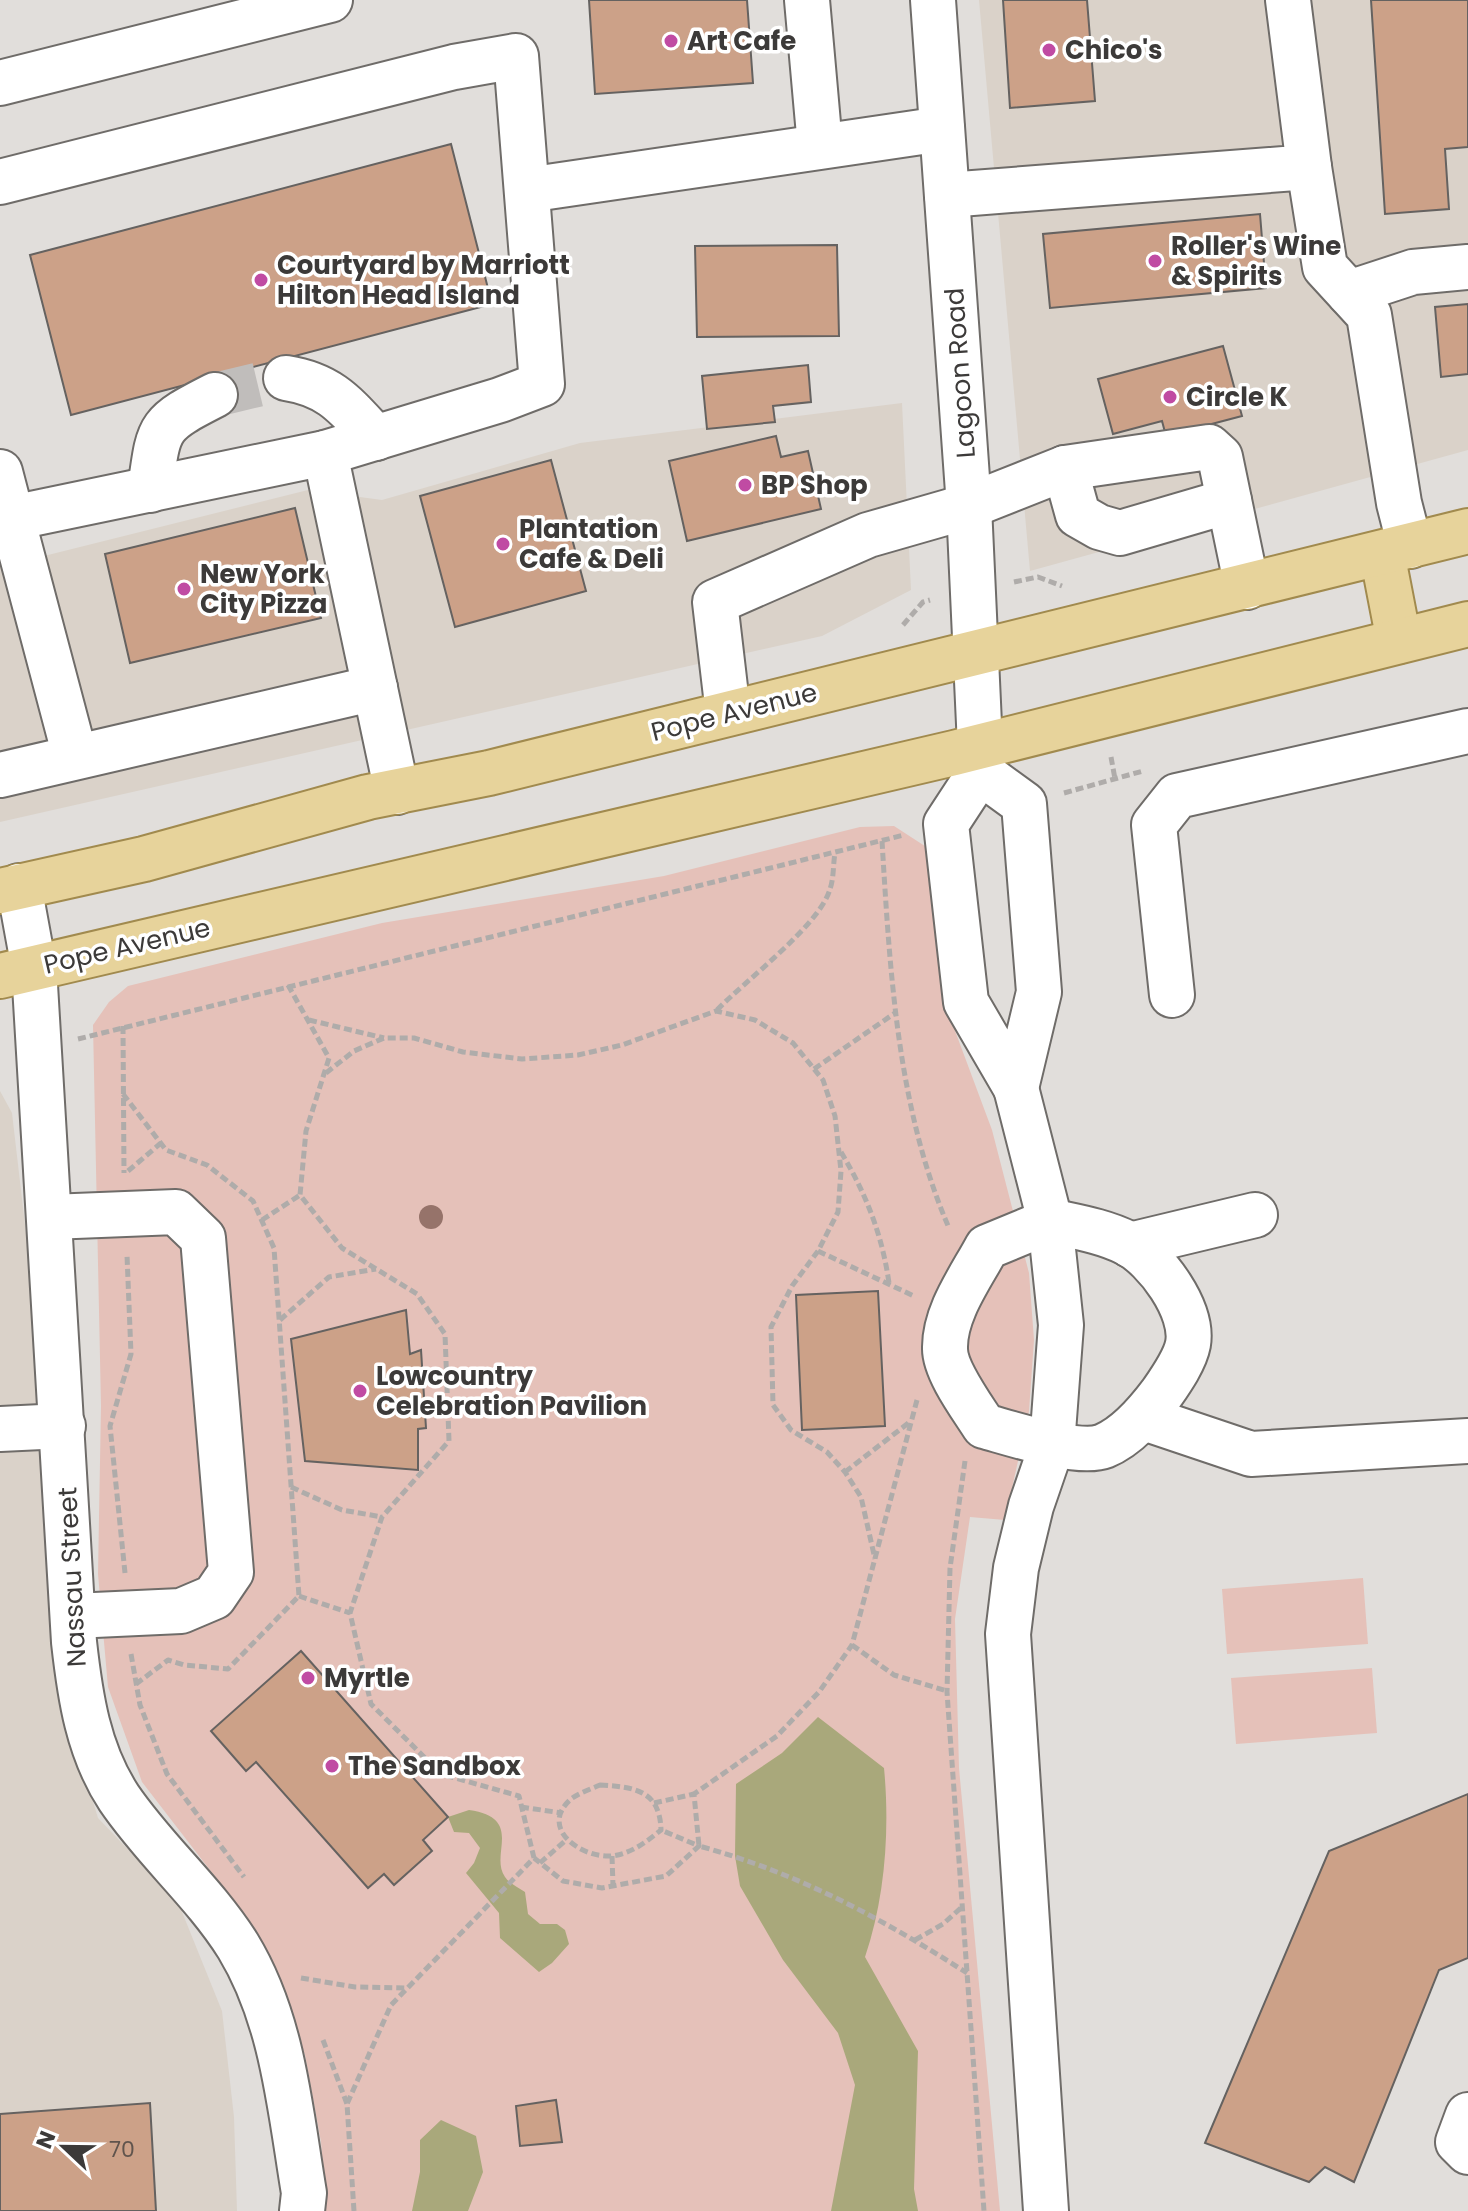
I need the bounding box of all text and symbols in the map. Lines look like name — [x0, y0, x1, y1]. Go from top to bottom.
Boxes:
place label: Art Cafe — [687, 23, 796, 59]
marker: Art Cafe — [662, 32, 680, 50]
place label: Chico's — [1065, 32, 1163, 68]
marker: Chico's — [1040, 41, 1058, 59]
place label: Roller's Wine & Spirits — [1171, 228, 1341, 294]
place label: Courtyard by Marriott Hilton Head Island — [277, 247, 570, 313]
marker: Roller's Wine & Spirits — [1146, 252, 1164, 270]
marker: Courtyard by Marriott Hilton Head Island — [252, 271, 270, 289]
street label: Lagoon Road — [936, 287, 984, 459]
place label: Circle K — [1186, 379, 1288, 415]
marker: Circle K — [1161, 388, 1179, 406]
place label: BP Shop — [761, 467, 868, 503]
marker: BP Shop — [736, 476, 754, 494]
place label: Plantation Cafe & Deli — [519, 511, 664, 577]
marker: Plantation Cafe & Deli — [494, 535, 512, 553]
place label: New York City Pizza — [200, 556, 327, 622]
marker: New York City Pizza — [175, 580, 193, 598]
street label: Pope Avenue — [647, 674, 821, 750]
street label: Pope Avenue — [40, 909, 214, 983]
place label: Lowcountry Celebration Pavilion — [376, 1358, 647, 1424]
marker: Lowcountry Celebration Pavilion — [351, 1382, 369, 1400]
street label: Nassau Street — [49, 1486, 95, 1668]
place label: Myrtle — [324, 1660, 410, 1696]
marker: Myrtle — [299, 1669, 317, 1687]
place label: The Sandbox — [348, 1748, 521, 1784]
marker: The Sandbox — [323, 1757, 341, 1775]
north arrow — [24, 2107, 104, 2187]
text: N — [28, 2126, 63, 2153]
house number: 70 — [109, 2134, 135, 2165]

